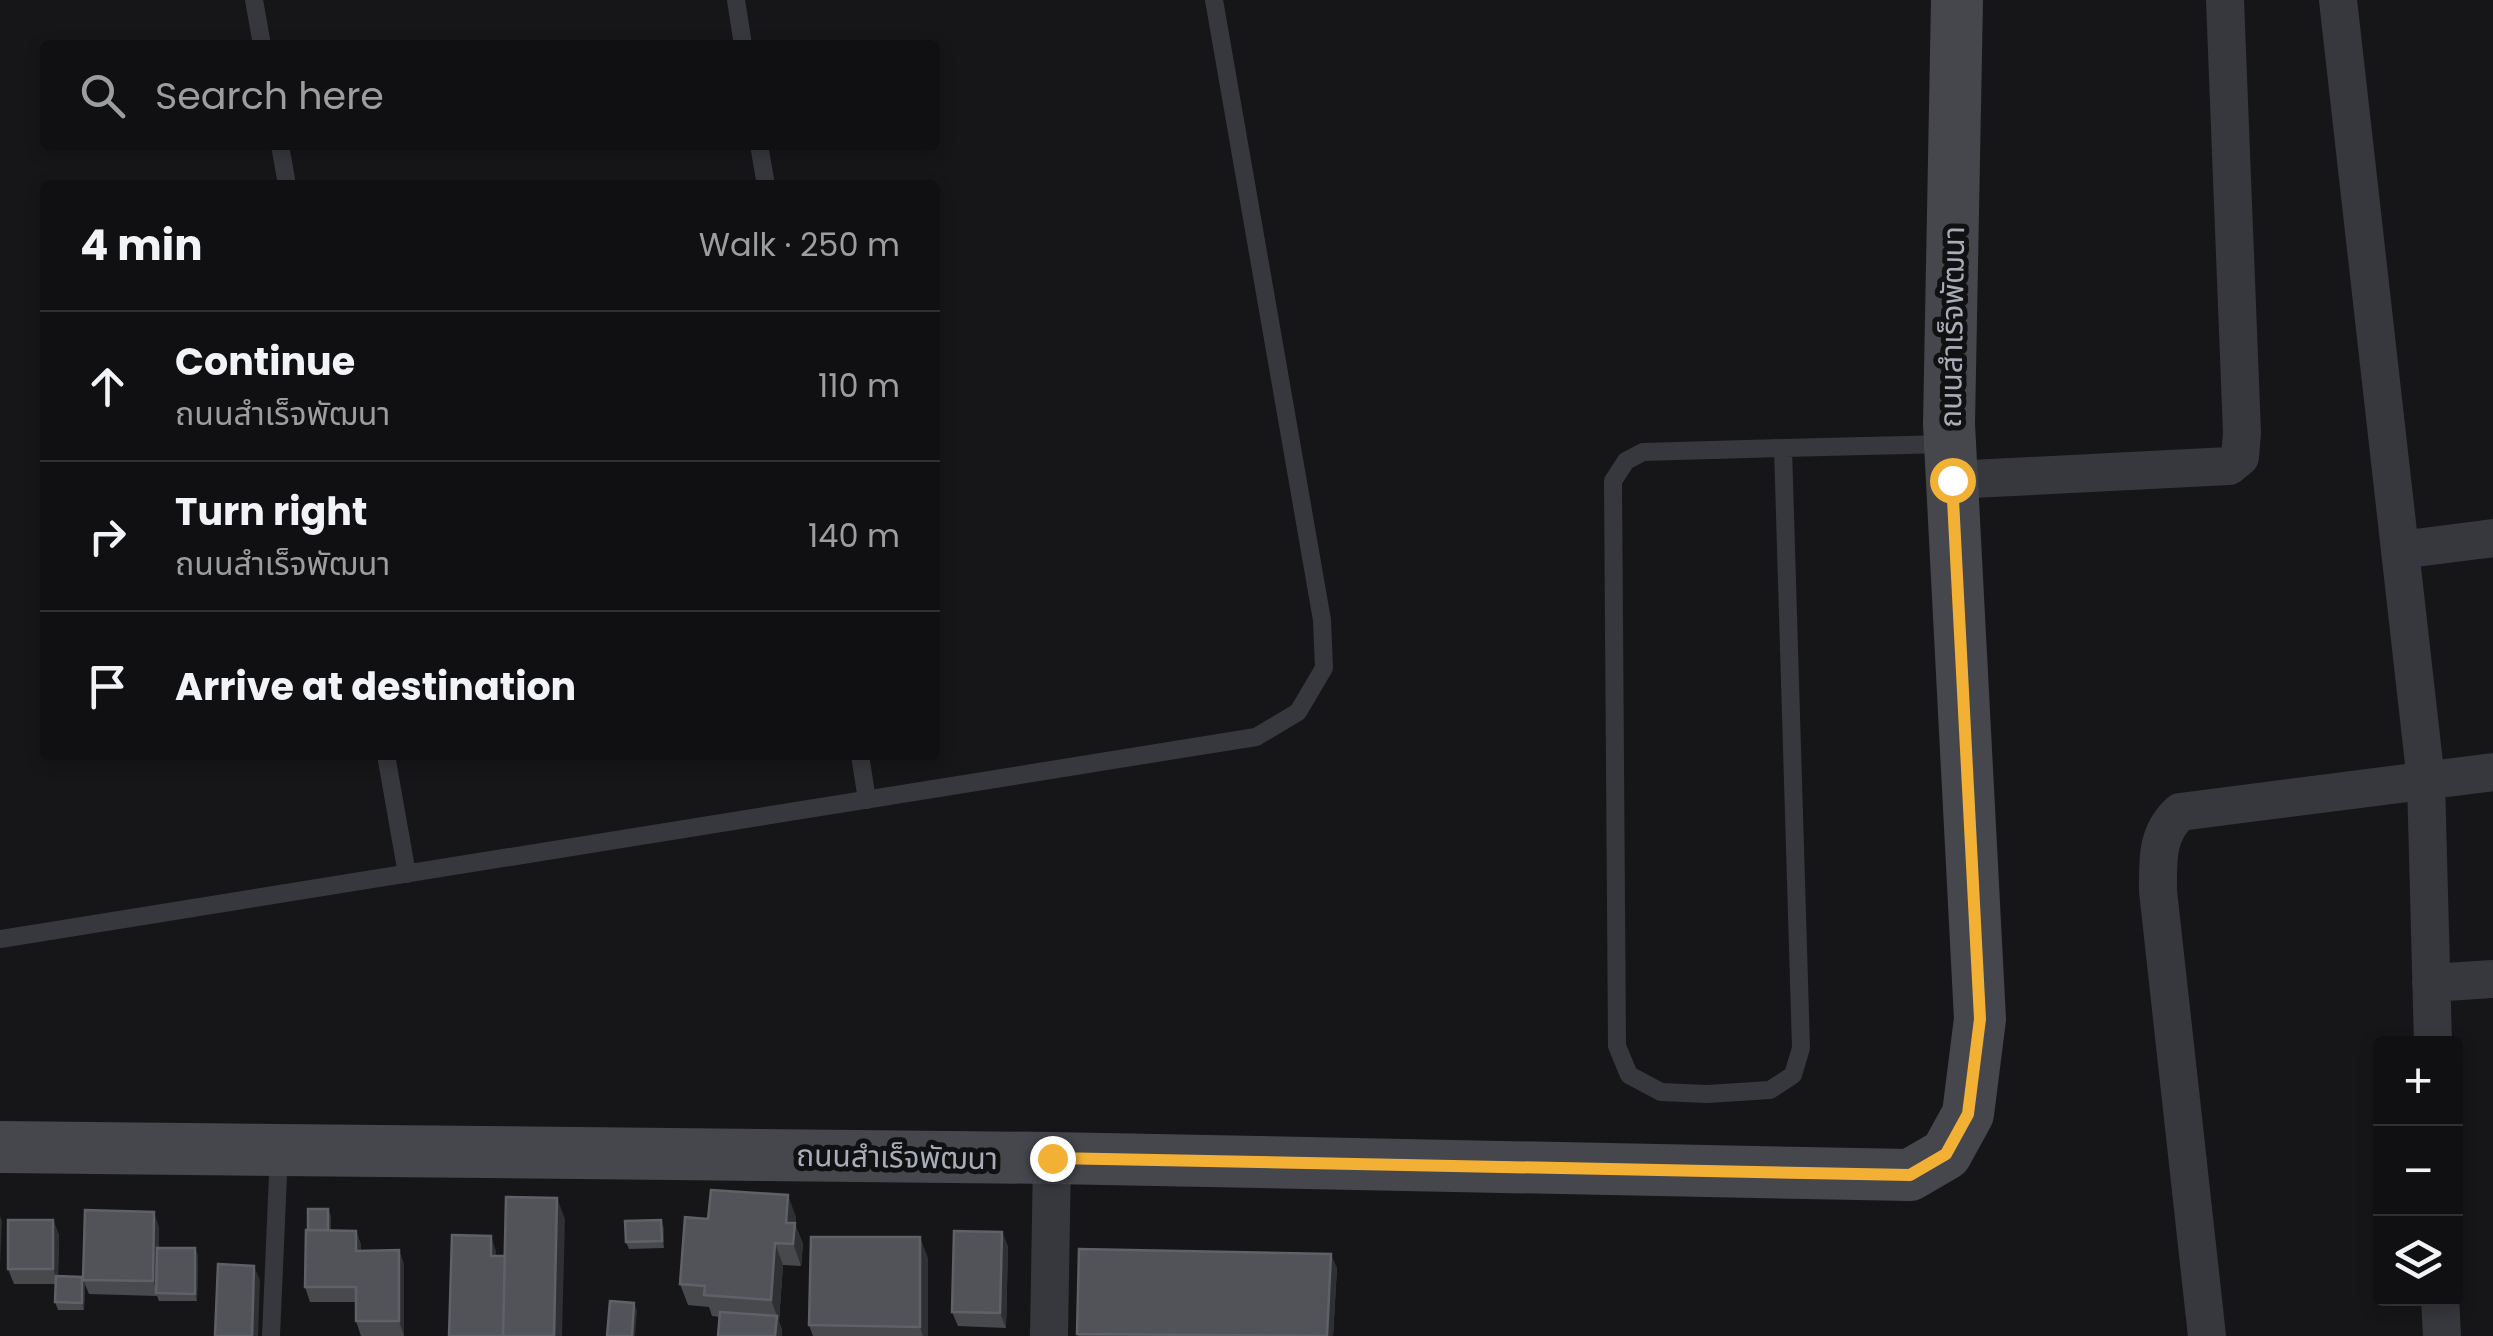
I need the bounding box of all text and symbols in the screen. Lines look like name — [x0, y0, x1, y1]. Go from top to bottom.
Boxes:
search box — [40, 40, 940, 150]
icon: search — [75, 68, 130, 123]
text: Search here — [155, 69, 384, 122]
text: 4 min — [80, 216, 203, 275]
text: Walk · 250 m — [699, 222, 900, 267]
street label: ถนนสำเร็จพัฒนา — [1929, 226, 1975, 428]
text: Continue — [175, 335, 355, 388]
icon: ahead — [80, 359, 135, 414]
text: 110 m — [818, 363, 900, 408]
text: ถนนสำเร็จพัฒนา — [175, 391, 390, 436]
route start — [1930, 458, 1976, 504]
text: Turn right — [175, 485, 367, 538]
icon: right — [80, 509, 135, 564]
text: 140 m — [808, 513, 900, 558]
text: ถนนสำเร็จพัฒนา — [175, 541, 390, 586]
icon: arrive — [80, 659, 135, 714]
text: Arrive at destination — [175, 660, 576, 713]
map controls — [2373, 1036, 2463, 1306]
button: + — [2373, 1036, 2463, 1126]
button: − — [2373, 1126, 2463, 1216]
street label: ถนนสำเร็จพัฒนา — [796, 1134, 998, 1180]
route end — [1030, 1136, 1076, 1182]
button: layers — [2373, 1216, 2463, 1306]

